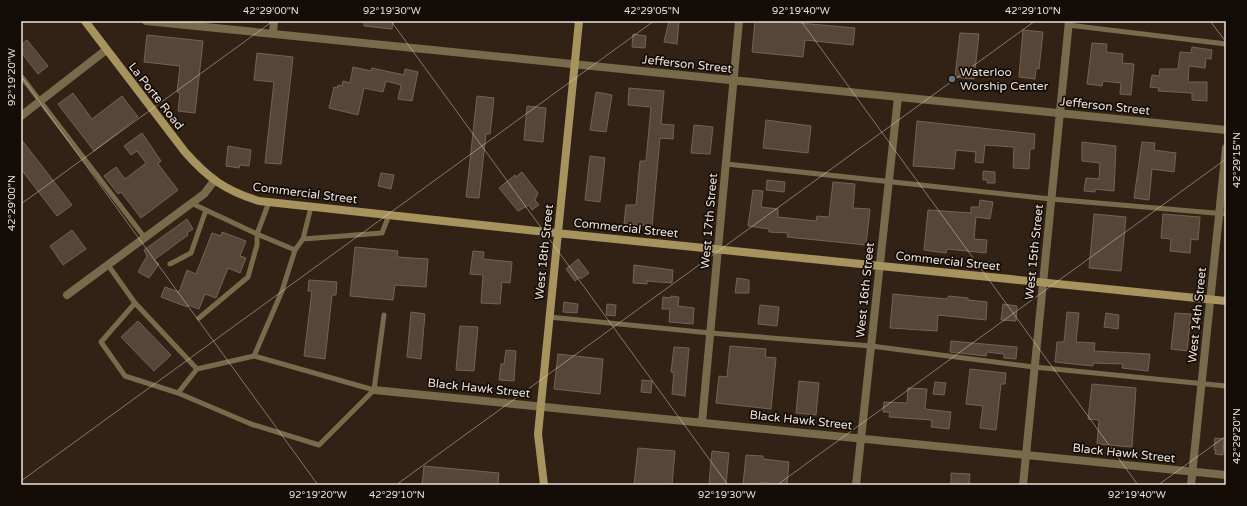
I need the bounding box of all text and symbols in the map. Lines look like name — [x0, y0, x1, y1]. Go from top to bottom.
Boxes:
text: 42°29'00"N — [243, 5, 299, 17]
text: 92°19'30"W — [363, 5, 421, 17]
text: 42°29'05"N — [624, 5, 680, 17]
text: 92°19'40"W — [772, 5, 830, 17]
text: 42°29'10"N — [1005, 5, 1061, 17]
text: 92°19'20"W — [6, 48, 18, 106]
street label: Jefferson Street — [641, 52, 733, 76]
street label: La Porte Road — [126, 60, 186, 132]
place label: Waterloo Worship Center — [960, 65, 1049, 93]
marker: Waterloo Worship Center — [947, 74, 957, 84]
street label: Jefferson Street — [1059, 94, 1151, 118]
text: 42°29'15"N — [1231, 132, 1243, 188]
street label: West 17th Street — [698, 172, 720, 270]
text: 42°29'00"N — [6, 175, 18, 231]
street label: Commercial Street — [252, 180, 358, 206]
street label: West 18th Street — [532, 203, 556, 301]
street label: West 15th Street — [1022, 203, 1046, 301]
street label: Commercial Street — [573, 216, 679, 241]
street label: West 16th Street — [853, 241, 877, 339]
street label: Commercial Street — [895, 249, 1001, 274]
street label: West 14th Street — [1185, 266, 1209, 364]
street label: Black Hawk Street — [427, 376, 531, 400]
street label: Black Hawk Street — [749, 408, 853, 432]
text: 42°29'20"N — [1231, 408, 1243, 464]
street label: Black Hawk Street — [1072, 441, 1176, 465]
text: 92°19'20"W — [289, 489, 347, 501]
text: 42°29'10"N — [369, 489, 425, 501]
text: 92°19'30"W — [698, 489, 756, 501]
text: 92°19'40"W — [1108, 489, 1166, 501]

